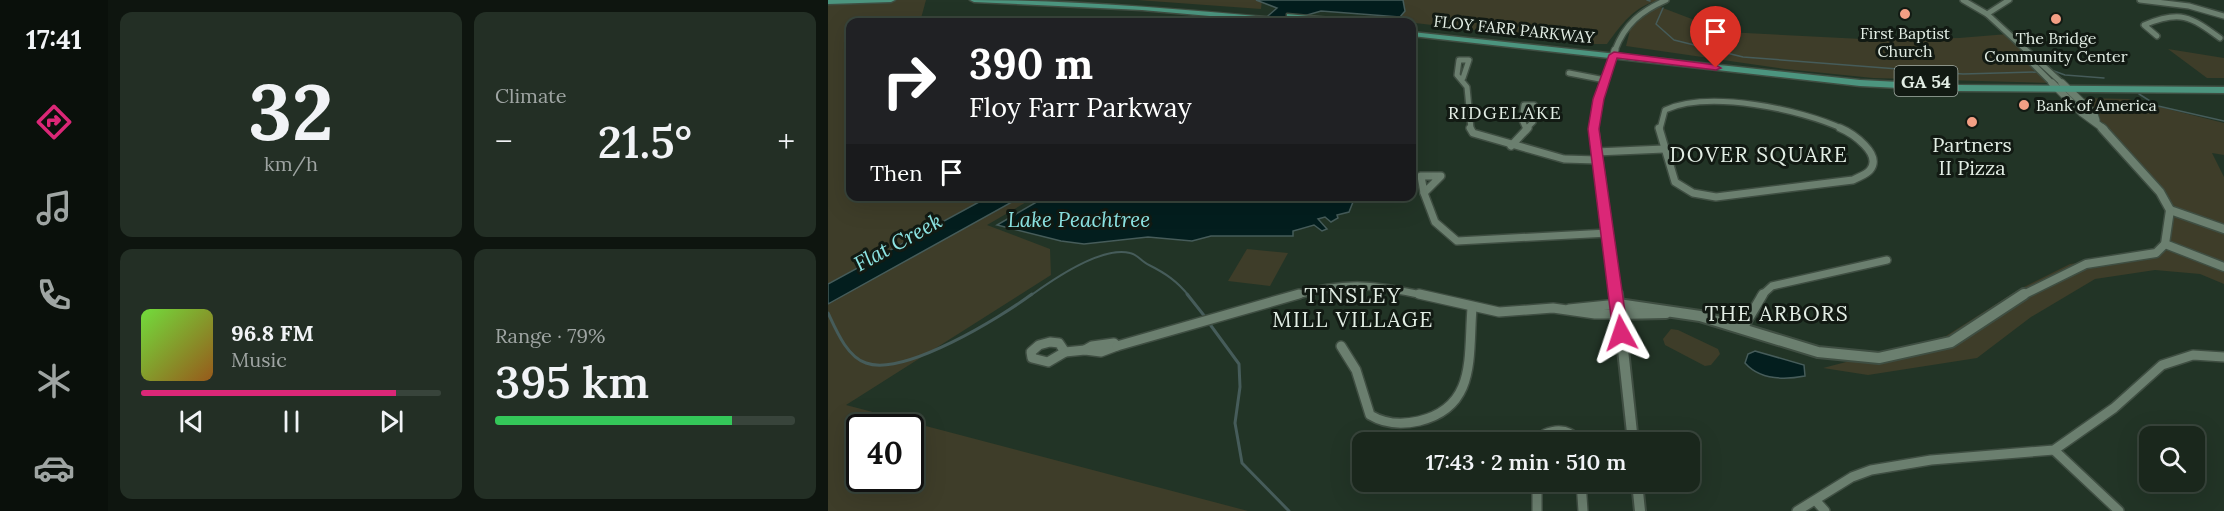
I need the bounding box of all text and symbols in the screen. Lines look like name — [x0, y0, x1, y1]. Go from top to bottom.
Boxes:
pin — [1690, 6, 1741, 68]
marker: First Baptist Church — [1898, 7, 1912, 21]
street label: FLOY FARR PARKWAY — [1432, 11, 1596, 47]
marker: The Bridge Community Center — [2049, 12, 2063, 26]
icon: arrive — [1699, 15, 1732, 48]
text: 17:41 — [26, 22, 82, 56]
place label: First Baptist Church — [1860, 23, 1951, 61]
place label: The Bridge Community Center — [1984, 28, 2128, 66]
text: 390 m — [969, 37, 1093, 91]
icon: right — [870, 42, 948, 120]
text: 32 — [248, 62, 334, 161]
road number: GA 54 — [1894, 66, 1958, 96]
text: Climate — [495, 83, 567, 108]
text: Floy Farr Parkway — [969, 90, 1192, 124]
place label: Bank of America — [2036, 95, 2157, 115]
marker: Bank of America — [2017, 98, 2031, 112]
icon: directions — [33, 101, 75, 143]
district label: RIDGELAKE — [1448, 101, 1562, 124]
text: 21.5° — [598, 113, 692, 170]
marker: Partners II Pizza — [1965, 115, 1979, 129]
text: − — [495, 120, 513, 162]
text: + — [778, 120, 795, 162]
place label: Partners II Pizza — [1932, 132, 2012, 180]
district label: DOVER SQUARE — [1670, 141, 1848, 168]
text: km/h — [264, 151, 318, 176]
icon: arrive — [935, 156, 968, 189]
text: Then — [870, 159, 923, 187]
icon: music — [33, 187, 75, 229]
water label: Lake Peachtree — [1008, 206, 1150, 233]
water label: Flat Creek — [849, 207, 947, 277]
icon: phone — [33, 274, 75, 316]
district label: TINSLEY MILL VILLAGE — [1272, 282, 1434, 333]
district label: THE ARBORS — [1705, 300, 1849, 327]
position arrow — [1589, 301, 1653, 365]
text: 96.8 FM — [231, 319, 314, 347]
text: Range · 79% — [495, 323, 606, 348]
text: Music — [231, 347, 287, 372]
text: 395 km — [495, 353, 649, 410]
icon: climate — [33, 360, 75, 402]
icon: previous — [175, 405, 208, 438]
icon: pause — [275, 405, 308, 438]
icon: next — [375, 405, 408, 438]
speed limit sign: 40 — [846, 414, 924, 492]
map controls — [2139, 426, 2205, 492]
button: search — [2139, 426, 2205, 492]
icon: car — [33, 447, 75, 489]
text: 17:43 · 2 min · 510 m — [1426, 448, 1626, 476]

